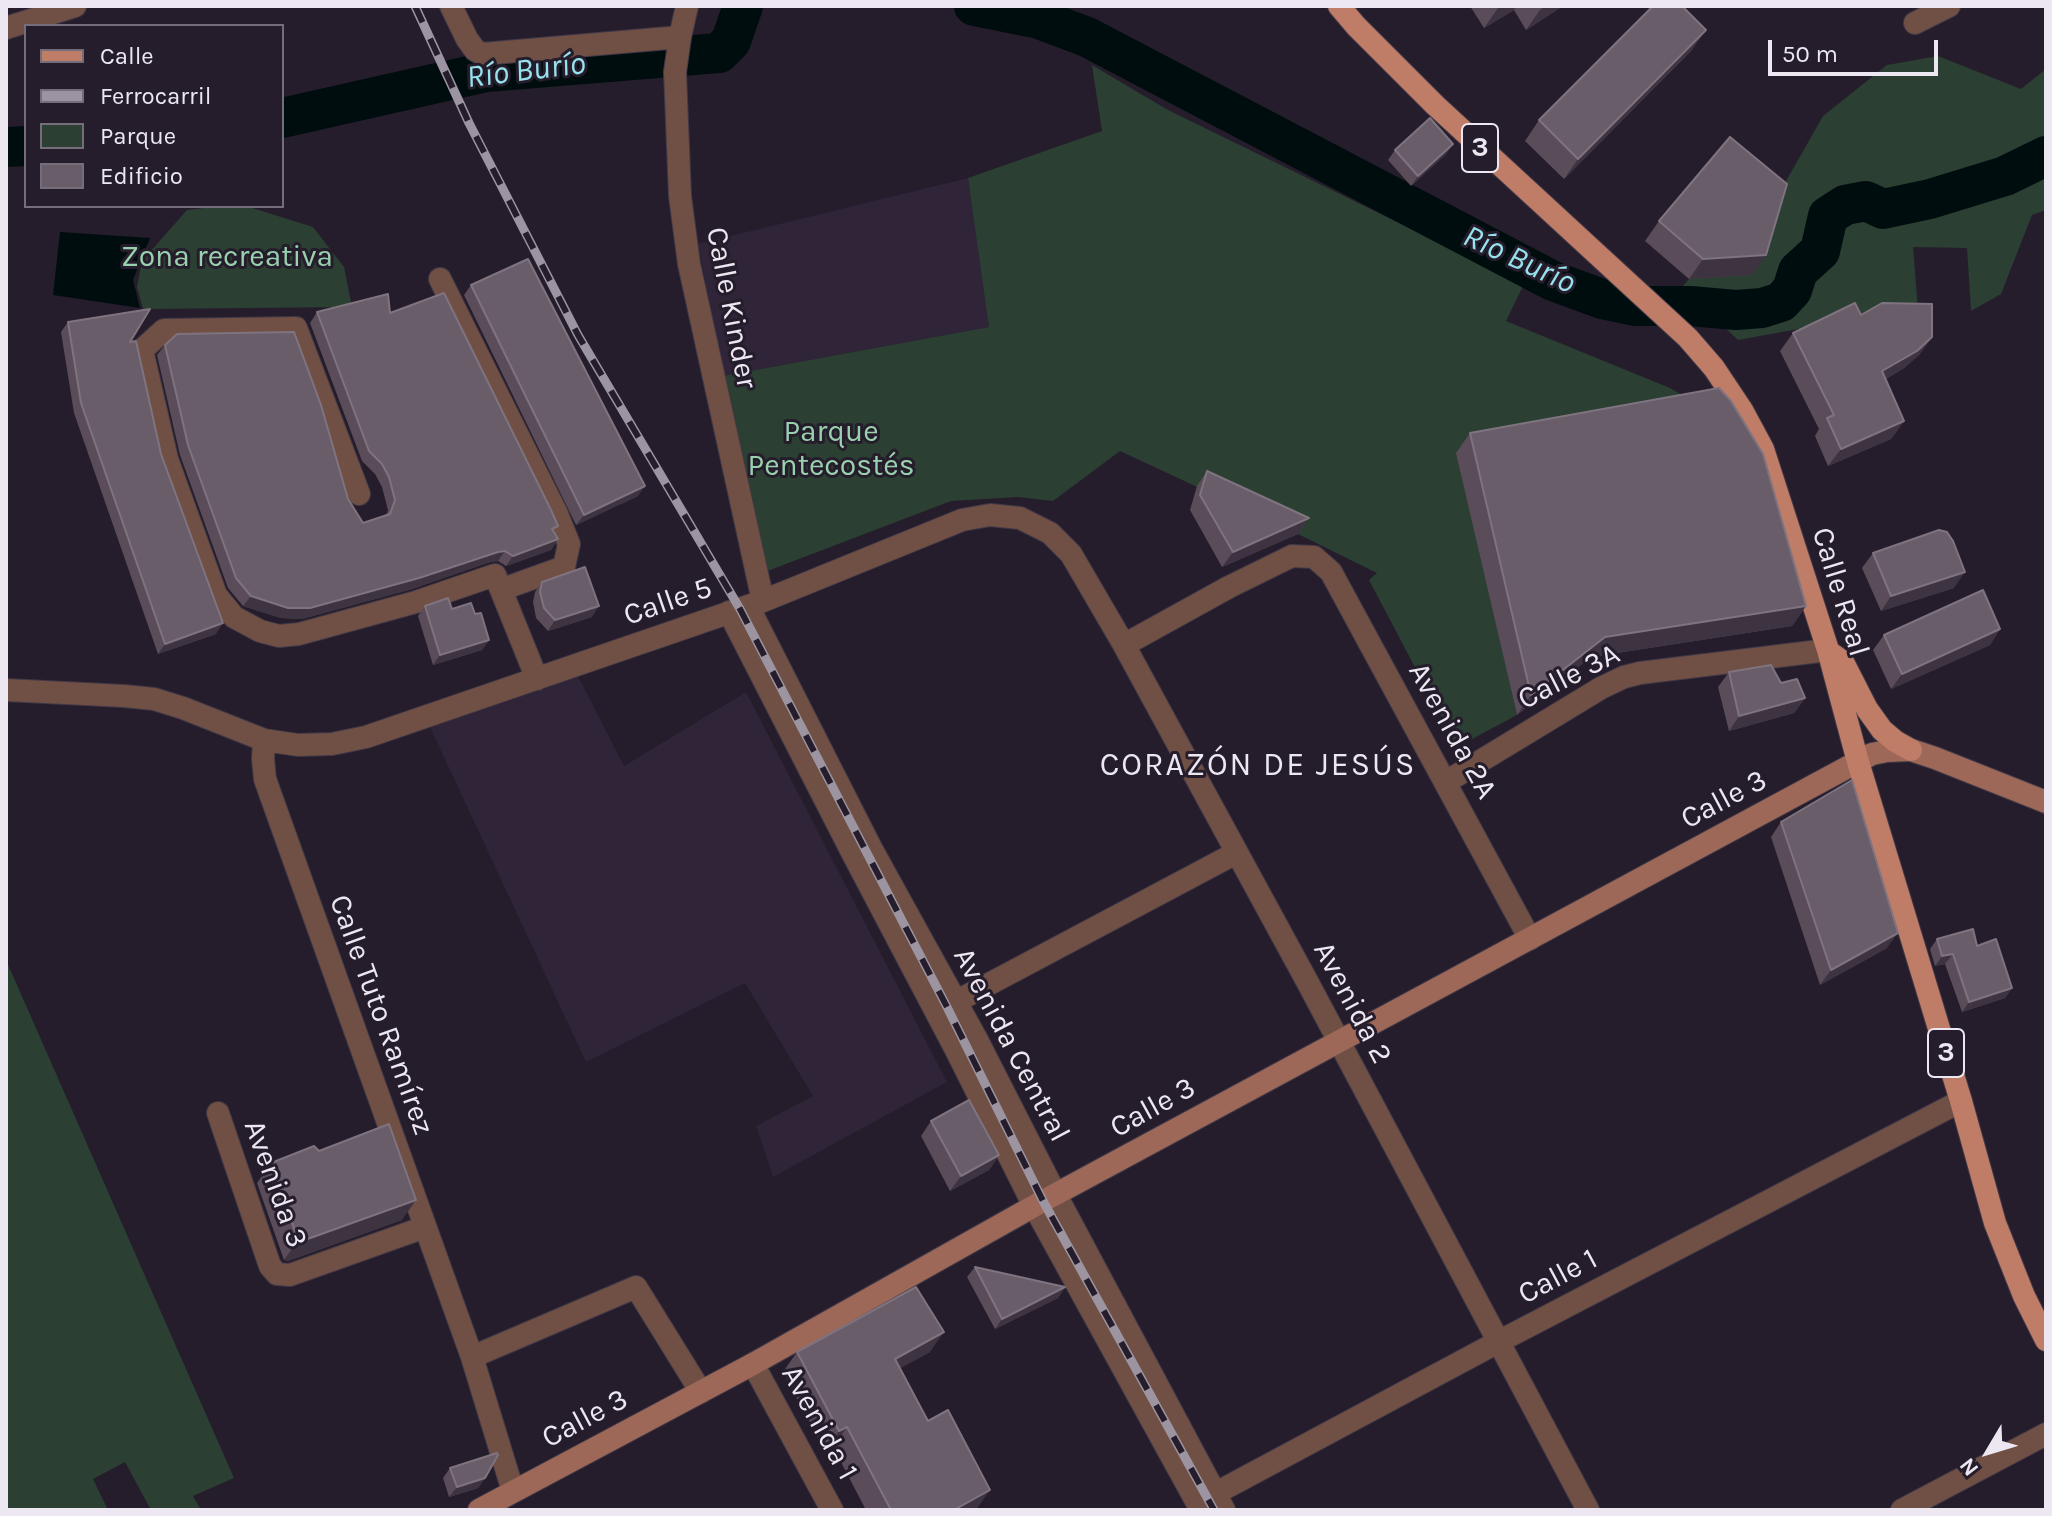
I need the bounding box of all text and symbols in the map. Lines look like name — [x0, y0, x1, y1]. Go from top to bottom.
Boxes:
legend — [24, 24, 284, 208]
scale bar — [1772, 24, 1942, 74]
text: 50 m — [1782, 40, 1838, 68]
text: Calle — [100, 42, 154, 70]
water label: Río Burío — [464, 45, 588, 97]
text: Ferrocarril — [100, 82, 212, 110]
text: Parque — [100, 122, 176, 150]
road number: 3 — [1462, 124, 1498, 172]
text: Edificio — [100, 162, 183, 190]
water label: Río Burío — [1457, 217, 1581, 303]
street label: Calle Kinder — [698, 224, 764, 392]
park label: Zona recreativa — [121, 239, 333, 275]
park label: Parque Pentecostés — [748, 414, 914, 484]
street label: Calle Real — [1803, 523, 1877, 661]
street label: Calle 5 — [619, 570, 717, 634]
street label: Calle 3A — [1512, 636, 1626, 718]
street label: Avenida 2A — [1400, 657, 1504, 805]
district label: CORAZÓN DE JESÚS — [1100, 747, 1416, 785]
street label: Calle 3 — [1675, 763, 1773, 837]
street label: Calle Tuto Ramírez — [321, 890, 441, 1140]
street label: Avenida 2 — [1305, 936, 1399, 1070]
street label: Avenida Central — [945, 942, 1077, 1148]
road number: 3 — [1928, 1029, 1964, 1077]
street label: Calle 3 — [1104, 1070, 1202, 1146]
street label: Avenida 3 — [235, 1115, 315, 1253]
street label: Calle 1 — [1512, 1241, 1604, 1313]
street label: Avenida 1 — [773, 1359, 865, 1487]
street label: Calle 3 — [536, 1382, 634, 1456]
north arrow — [1948, 1412, 2028, 1492]
text: N — [1954, 1453, 1984, 1481]

